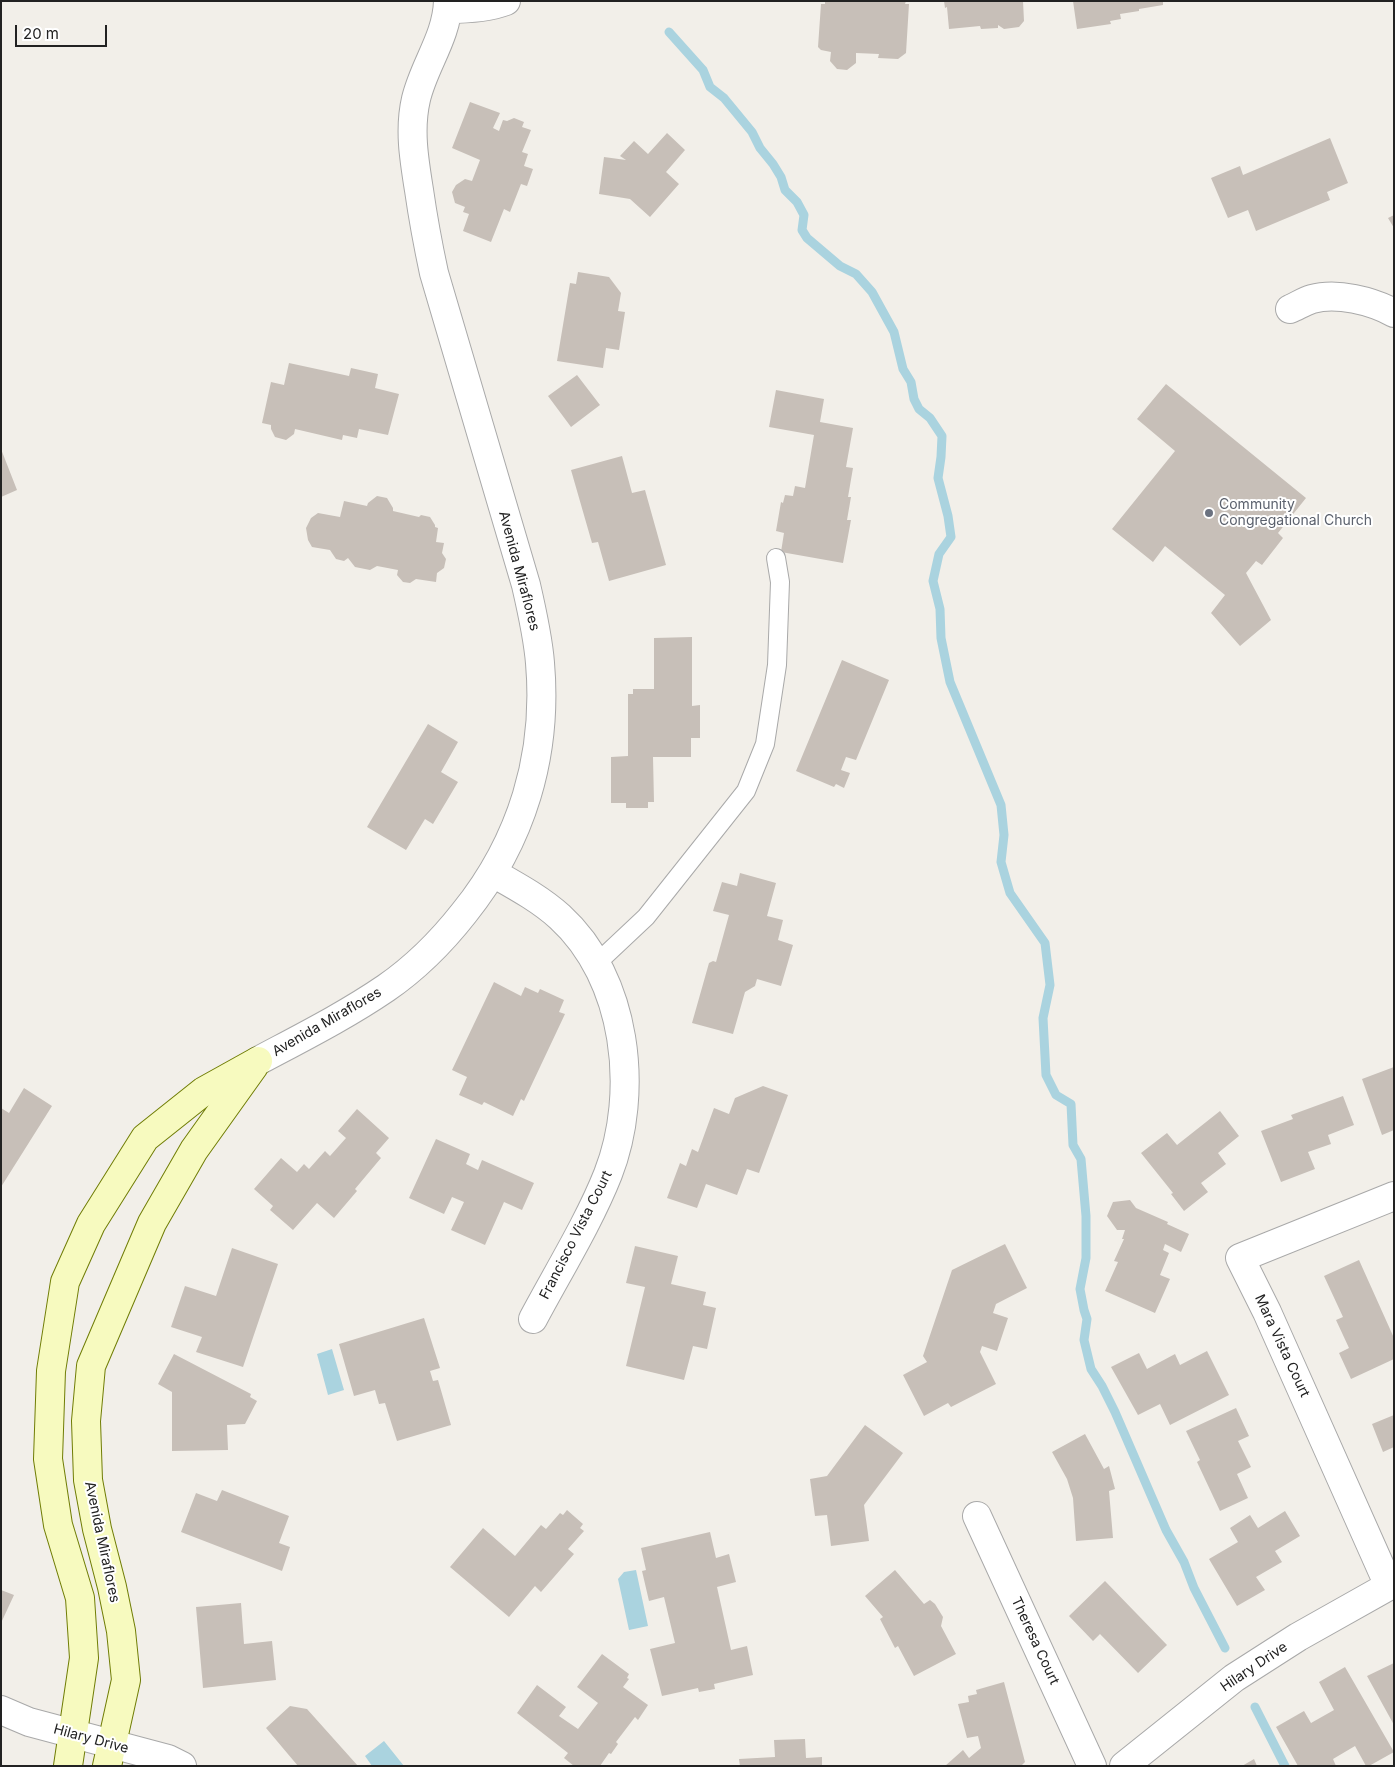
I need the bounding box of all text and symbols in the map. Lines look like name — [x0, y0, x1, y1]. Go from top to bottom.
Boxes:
scale bar — [18, 15, 110, 47]
text: 20 m — [23, 24, 59, 43]
place label: Community Congregational Church — [1219, 497, 1372, 530]
marker: Community Congregational Church — [1203, 507, 1215, 519]
street label: Avenida Miraflores — [495, 509, 543, 633]
street label: Avenida Miraflores — [269, 984, 385, 1060]
street label: Francisco Vista Court — [536, 1168, 616, 1302]
street label: Mara Vista Court — [1251, 1292, 1313, 1400]
street label: Avenida Miraflores — [81, 1480, 123, 1604]
street label: Theresa Court — [1007, 1594, 1063, 1688]
street label: Hilary Drive — [1217, 1638, 1291, 1696]
street label: Hilary Drive — [52, 1721, 130, 1757]

